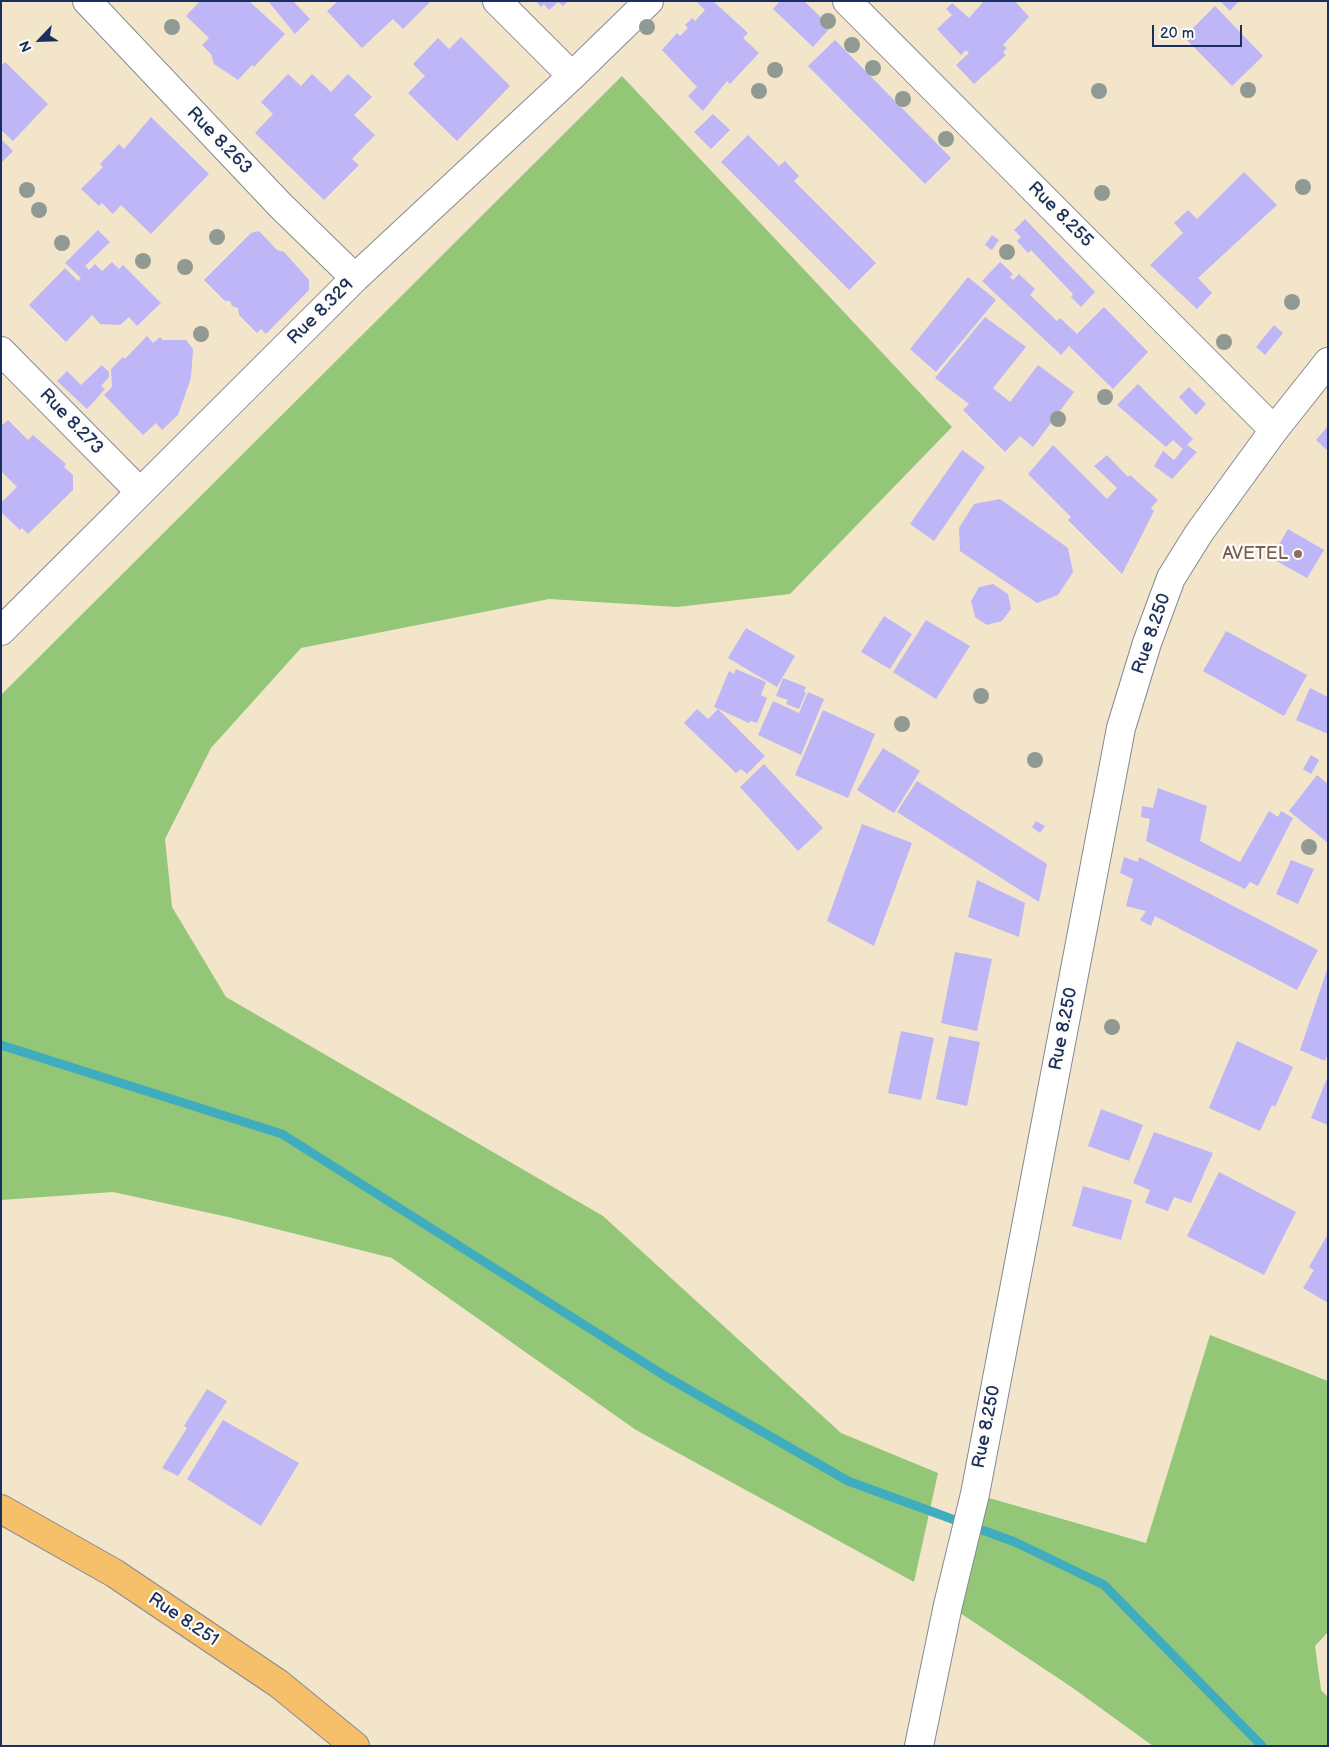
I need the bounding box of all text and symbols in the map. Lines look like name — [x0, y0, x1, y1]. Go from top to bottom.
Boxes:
north arrow — [15, 15, 65, 65]
scale bar — [1154, 15, 1244, 47]
text: 20 m — [1160, 24, 1194, 43]
text: N — [16, 38, 36, 55]
street label: Rue 8.263 — [182, 103, 256, 179]
street label: Rue 8.255 — [1023, 178, 1097, 252]
street label: Rue 8.329 — [284, 275, 358, 349]
street label: Rue 8.273 — [34, 385, 108, 459]
place label: AVETEL — [1223, 543, 1288, 565]
marker: AVETEL — [1292, 548, 1304, 560]
street label: Rue 8.250 — [1128, 591, 1176, 677]
street label: Rue 8.250 — [1045, 986, 1083, 1072]
street label: Rue 8.250 — [968, 1384, 1006, 1470]
street label: Rue 8.251 — [144, 1589, 222, 1651]

